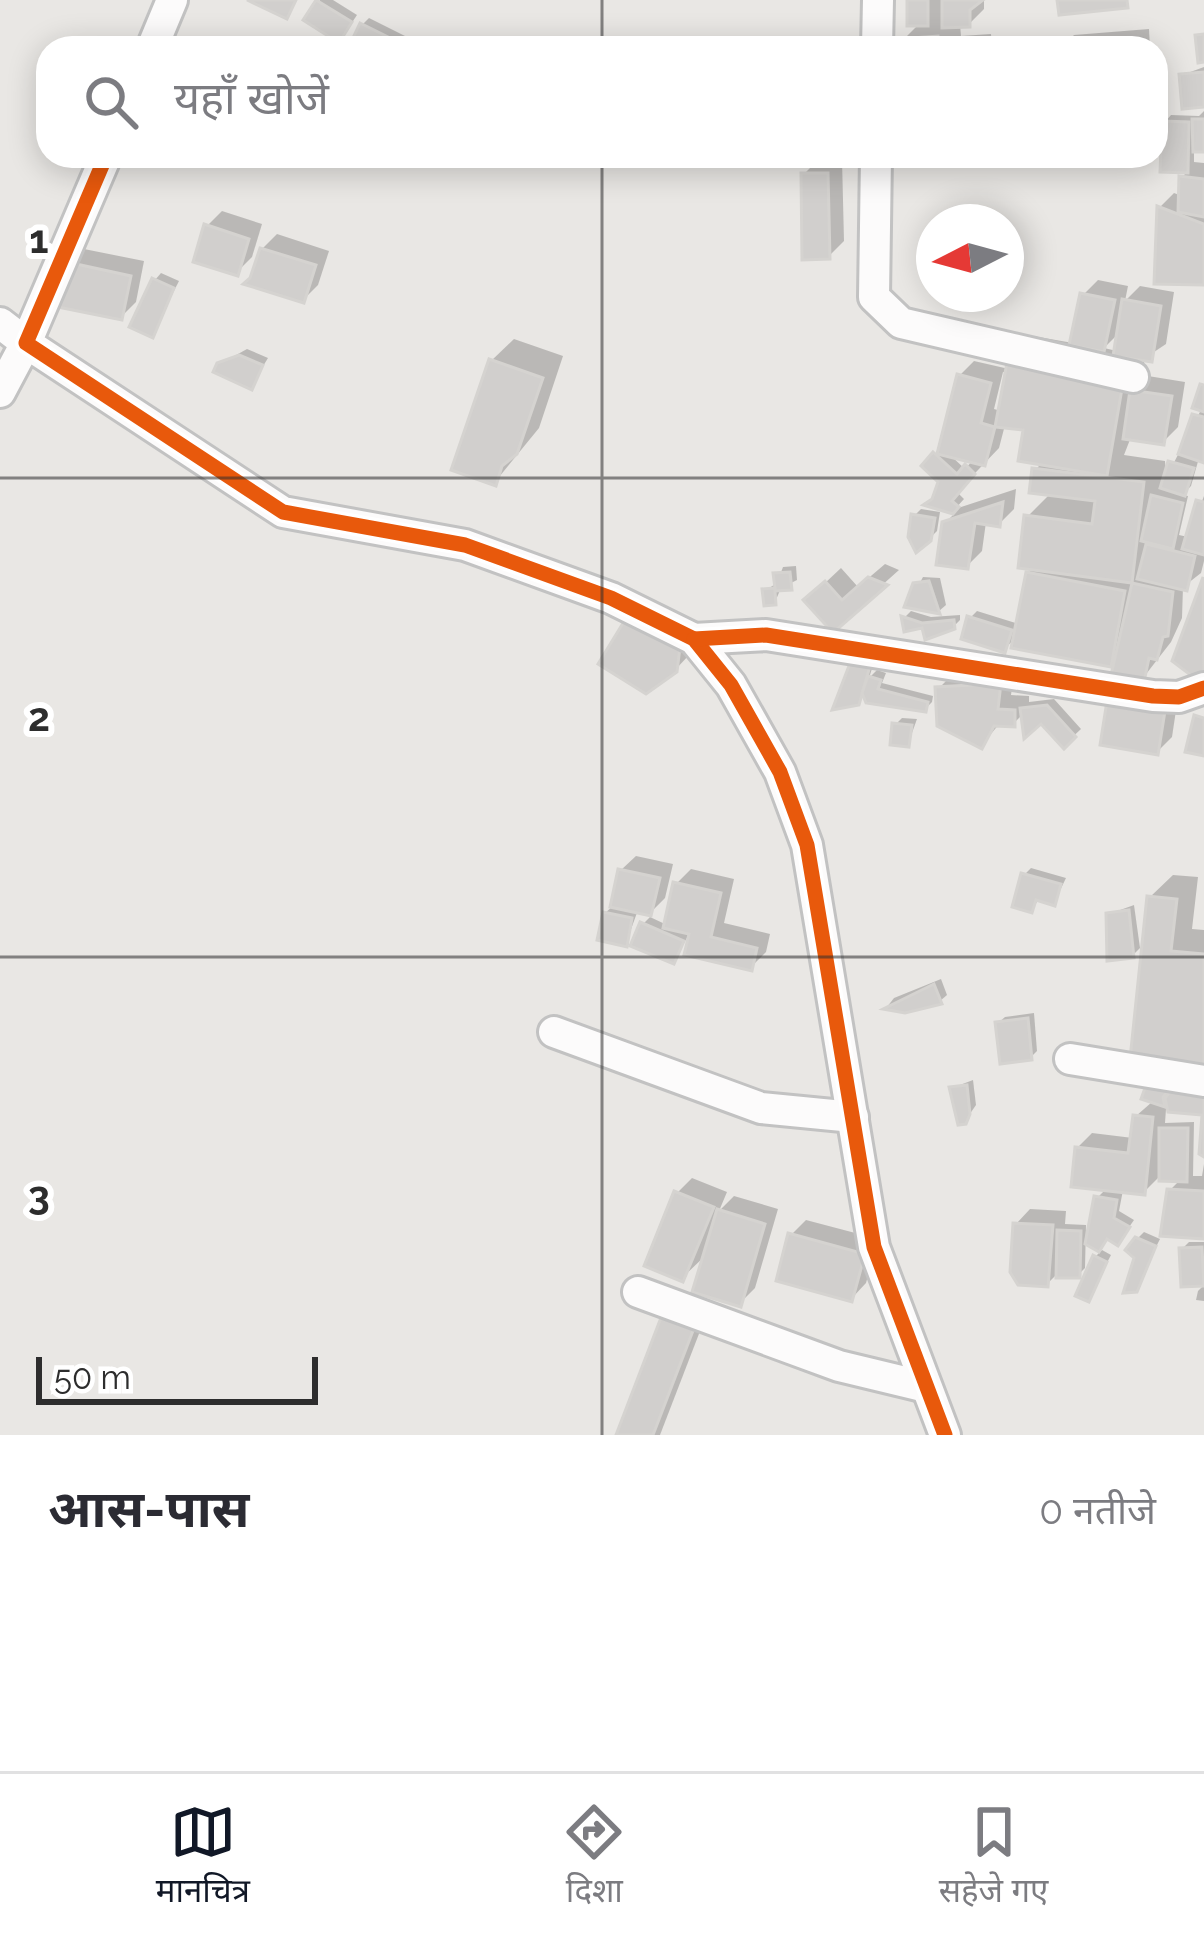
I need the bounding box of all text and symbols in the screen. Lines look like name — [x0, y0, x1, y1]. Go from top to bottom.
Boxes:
search box — [36, 36, 1168, 168]
icon: search — [78, 69, 144, 135]
text: यहाँ खोजें — [174, 72, 329, 125]
north arrow — [916, 204, 1024, 312]
text: 1 — [29, 216, 49, 262]
text: 2 — [28, 694, 50, 740]
text: 3 — [28, 1172, 50, 1218]
scale bar — [36, 1351, 318, 1404]
text: 50 m — [54, 1358, 131, 1397]
text: आस-पास — [48, 1479, 249, 1539]
text: 0 नतीजे — [1039, 1487, 1156, 1533]
tab: मानचित्र — [156, 1799, 250, 1915]
tab: दिशा — [561, 1799, 627, 1915]
tab: सहेजे गए — [939, 1799, 1048, 1915]

